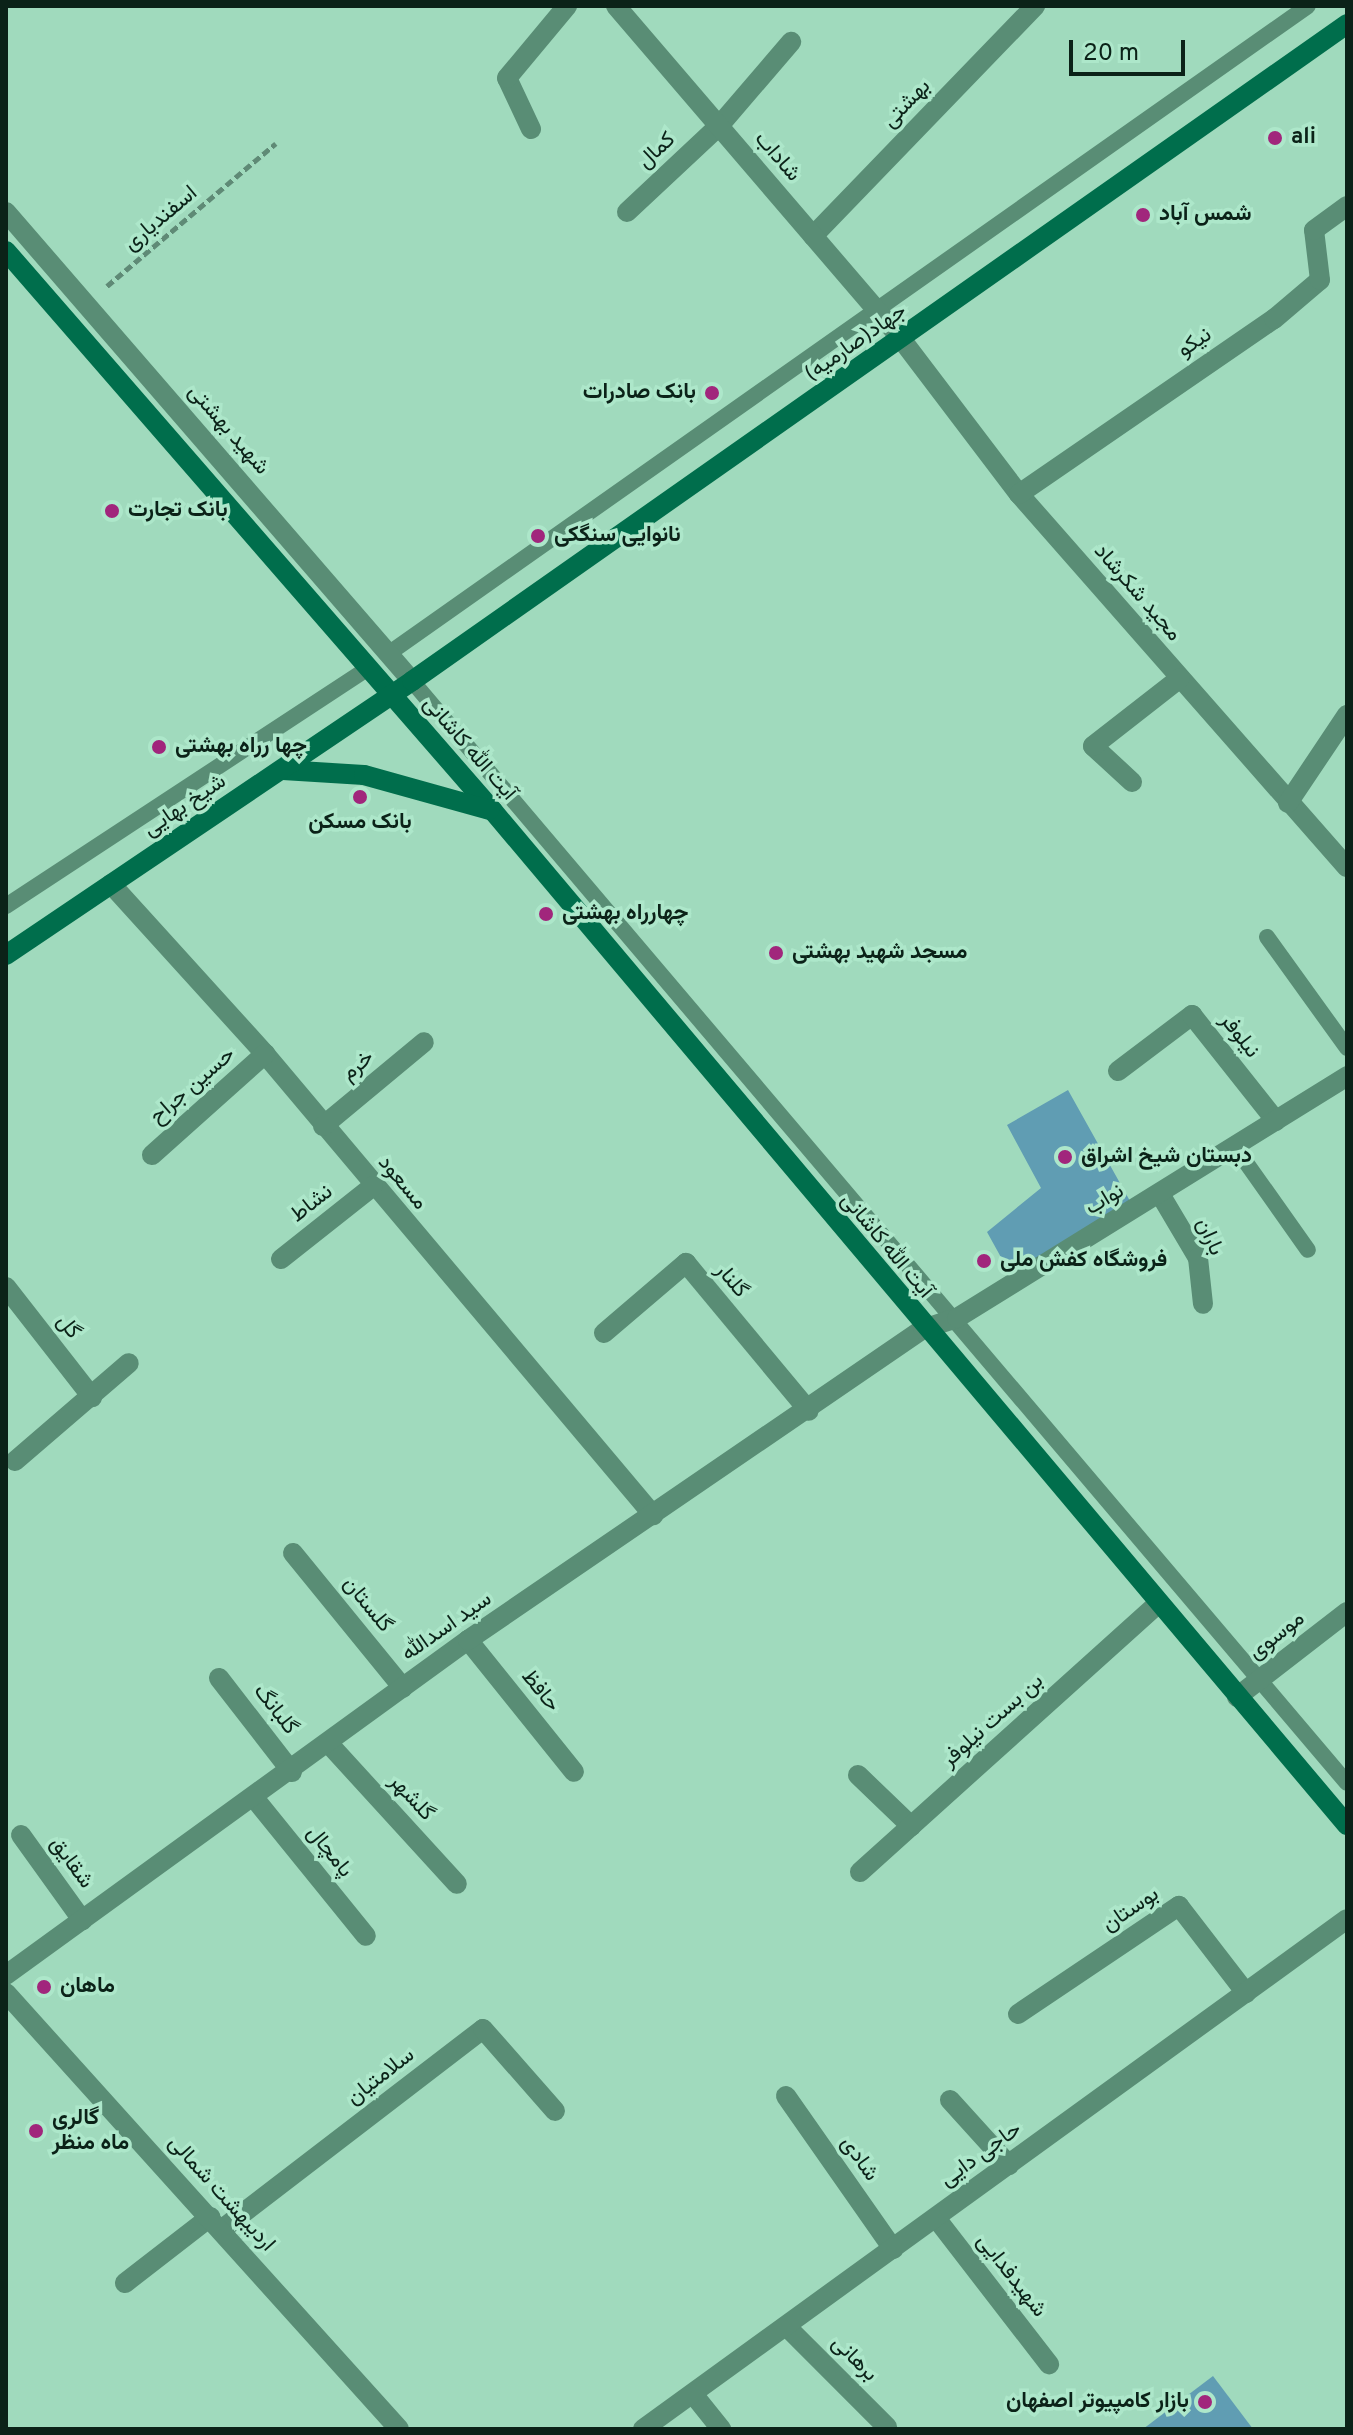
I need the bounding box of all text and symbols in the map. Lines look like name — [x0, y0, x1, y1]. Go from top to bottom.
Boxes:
scale bar — [1073, 24, 1189, 74]
text: 20 m — [1083, 39, 1139, 69]
street label: بهشتی — [877, 74, 937, 134]
place label: ali — [1291, 125, 1316, 151]
street label: شاداب — [748, 126, 806, 188]
street label: کمال — [633, 127, 681, 175]
marker: ali — [1266, 129, 1284, 147]
street label: اسفندیاری — [119, 181, 203, 257]
place label: شمس آباد — [1159, 202, 1252, 228]
marker: شمس آباد — [1134, 206, 1152, 224]
street label: جهاد(صارمیه) — [800, 298, 912, 388]
street label: نیکو — [1173, 322, 1217, 364]
street label: شهید بهشتی — [182, 379, 274, 481]
place label: بانک صادرات — [583, 380, 696, 406]
marker: بانک صادرات — [703, 384, 721, 402]
place label: بانک تجارت — [128, 498, 228, 524]
marker: بانک تجارت — [103, 502, 121, 520]
place label: نانوایی سنگکی — [554, 523, 681, 549]
marker: نانوایی سنگکی — [529, 527, 547, 545]
street label: مجید شکرشاد — [1087, 539, 1187, 647]
street label: آیت الله کاشانی — [417, 691, 521, 807]
place label: چها رراه بهشتی — [175, 734, 307, 760]
marker: چها رراه بهشتی — [150, 738, 168, 756]
street label: شیخ بهایی — [139, 769, 231, 843]
marker: بانک مسکن — [351, 788, 369, 806]
place label: بانک مسکن — [308, 810, 412, 836]
place label: چهارراه بهشتی — [562, 901, 689, 927]
marker: چهارراه بهشتی — [537, 905, 555, 923]
place label: مسجد شهید بهشتی — [792, 940, 967, 966]
marker: مسجد شهید بهشتی — [767, 944, 785, 962]
street label: نیلوفر — [1213, 1008, 1265, 1064]
street label: حسین جراح — [145, 1042, 241, 1130]
street label: خرم — [336, 1045, 380, 1087]
place label: دبستان شیخ اشراق — [1081, 1144, 1252, 1170]
marker: دبستان شیخ اشراق — [1056, 1148, 1074, 1166]
street label: مسعود — [372, 1150, 432, 1216]
street label: نواب — [1081, 1178, 1129, 1222]
street label: نشاط — [285, 1179, 339, 1229]
street label: آیت الله کاشانی — [834, 1188, 938, 1304]
street label: باران — [1189, 1214, 1229, 1260]
place label: فروشگاه کفش ملی — [1000, 1248, 1167, 1274]
marker: فروشگاه کفش ملی — [975, 1252, 993, 1270]
street label: گلنار — [709, 1258, 753, 1304]
street label: گل — [50, 1309, 86, 1345]
street label: گلستان — [336, 1572, 398, 1638]
street label: سید اسدالله — [397, 1586, 497, 1668]
street label: موسوی — [1244, 1606, 1310, 1666]
street label: حافظ — [515, 1664, 565, 1718]
street label: بن بست نیلوفر — [937, 1668, 1049, 1774]
street label: گلبانگ — [247, 1679, 303, 1741]
street label: گلشهر — [383, 1769, 439, 1827]
street label: پامچال — [300, 1821, 358, 1883]
street label: شقایق — [43, 1832, 99, 1894]
street label: بوستان — [1098, 1882, 1164, 1938]
place label: ماهان — [60, 1974, 115, 2000]
marker: ماهان — [35, 1978, 53, 1996]
street label: سلامتیان — [342, 2042, 420, 2112]
place label: گالری ماه منظر — [52, 2105, 129, 2156]
street label: حاجی دایی — [935, 2117, 1027, 2193]
marker: گالری ماه منظر — [27, 2122, 45, 2140]
street label: اردیبهشت شمالی — [162, 2130, 280, 2258]
street label: شادی — [834, 2131, 884, 2187]
street label: شهیدفدایی — [970, 2229, 1052, 2323]
street label: برهانی — [825, 2330, 883, 2388]
place label: بازار کامپیوتر اصفهان — [1006, 2389, 1189, 2415]
marker: بازار کامپیوتر اصفهان — [1196, 2393, 1214, 2411]

